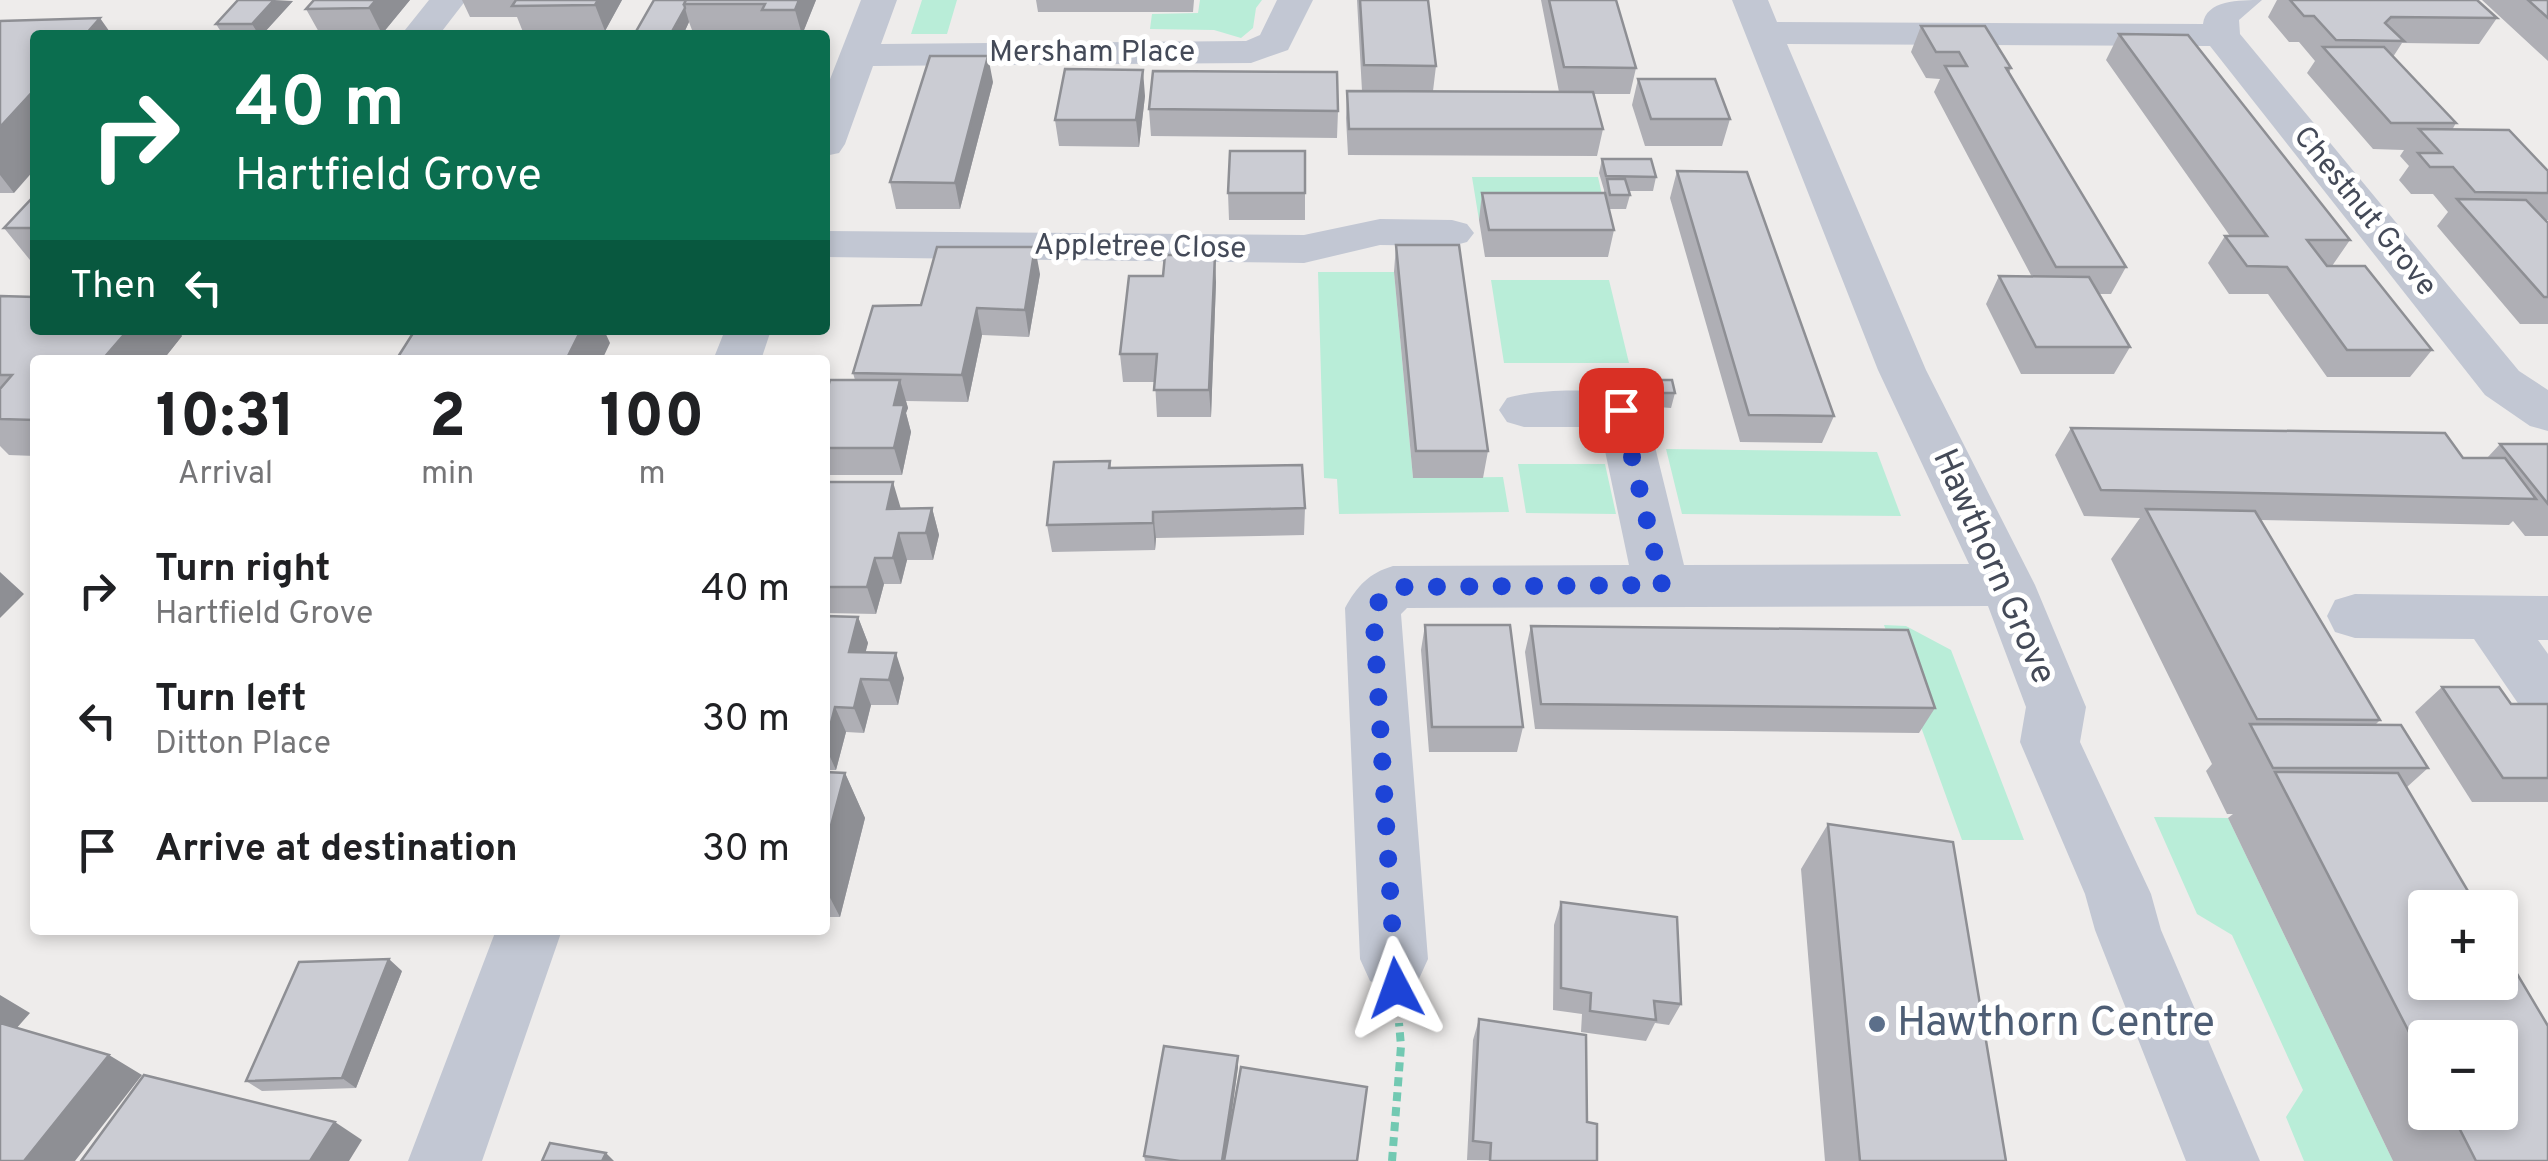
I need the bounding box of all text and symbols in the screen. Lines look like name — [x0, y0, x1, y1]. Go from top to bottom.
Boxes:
street label: Mersham Place — [989, 35, 1195, 72]
text: 40 m — [235, 62, 405, 151]
icon: right — [70, 70, 200, 200]
street label: Chestnut Grove — [2284, 119, 2444, 305]
text: Hartfield Grove — [235, 149, 542, 206]
street label: Appletree Close — [1034, 228, 1246, 268]
icon: left — [176, 260, 231, 315]
text: Then — [70, 263, 156, 312]
pin — [1579, 368, 1664, 453]
text: 10:31 — [156, 382, 295, 458]
text: 2 — [429, 382, 466, 458]
text: 100 — [600, 382, 704, 458]
icon: arrive — [1594, 383, 1649, 438]
street label: Hawthorn Grove — [1921, 442, 2065, 692]
text: Arrival — [178, 455, 273, 495]
text: min — [421, 455, 474, 495]
text: m — [639, 455, 666, 495]
text: Turn right — [155, 546, 330, 595]
icon: right — [70, 563, 125, 618]
text: 40 m — [701, 566, 790, 615]
text: Hartfield Grove — [155, 595, 373, 635]
text: Turn left — [155, 676, 307, 725]
icon: left — [70, 693, 125, 748]
text: 30 m — [702, 696, 790, 745]
text: Ditton Place — [155, 725, 331, 765]
icon: arrive — [70, 823, 125, 878]
text: Arrive at destination — [155, 826, 518, 875]
text: 30 m — [702, 826, 790, 875]
map controls — [2408, 890, 2518, 1130]
button: + — [2408, 890, 2518, 1000]
position arrow — [1344, 936, 1448, 1040]
place label: Hawthorn Centre — [1897, 998, 2215, 1051]
marker: Hawthorn Centre — [1866, 1013, 1888, 1035]
button: − — [2408, 1020, 2518, 1130]

